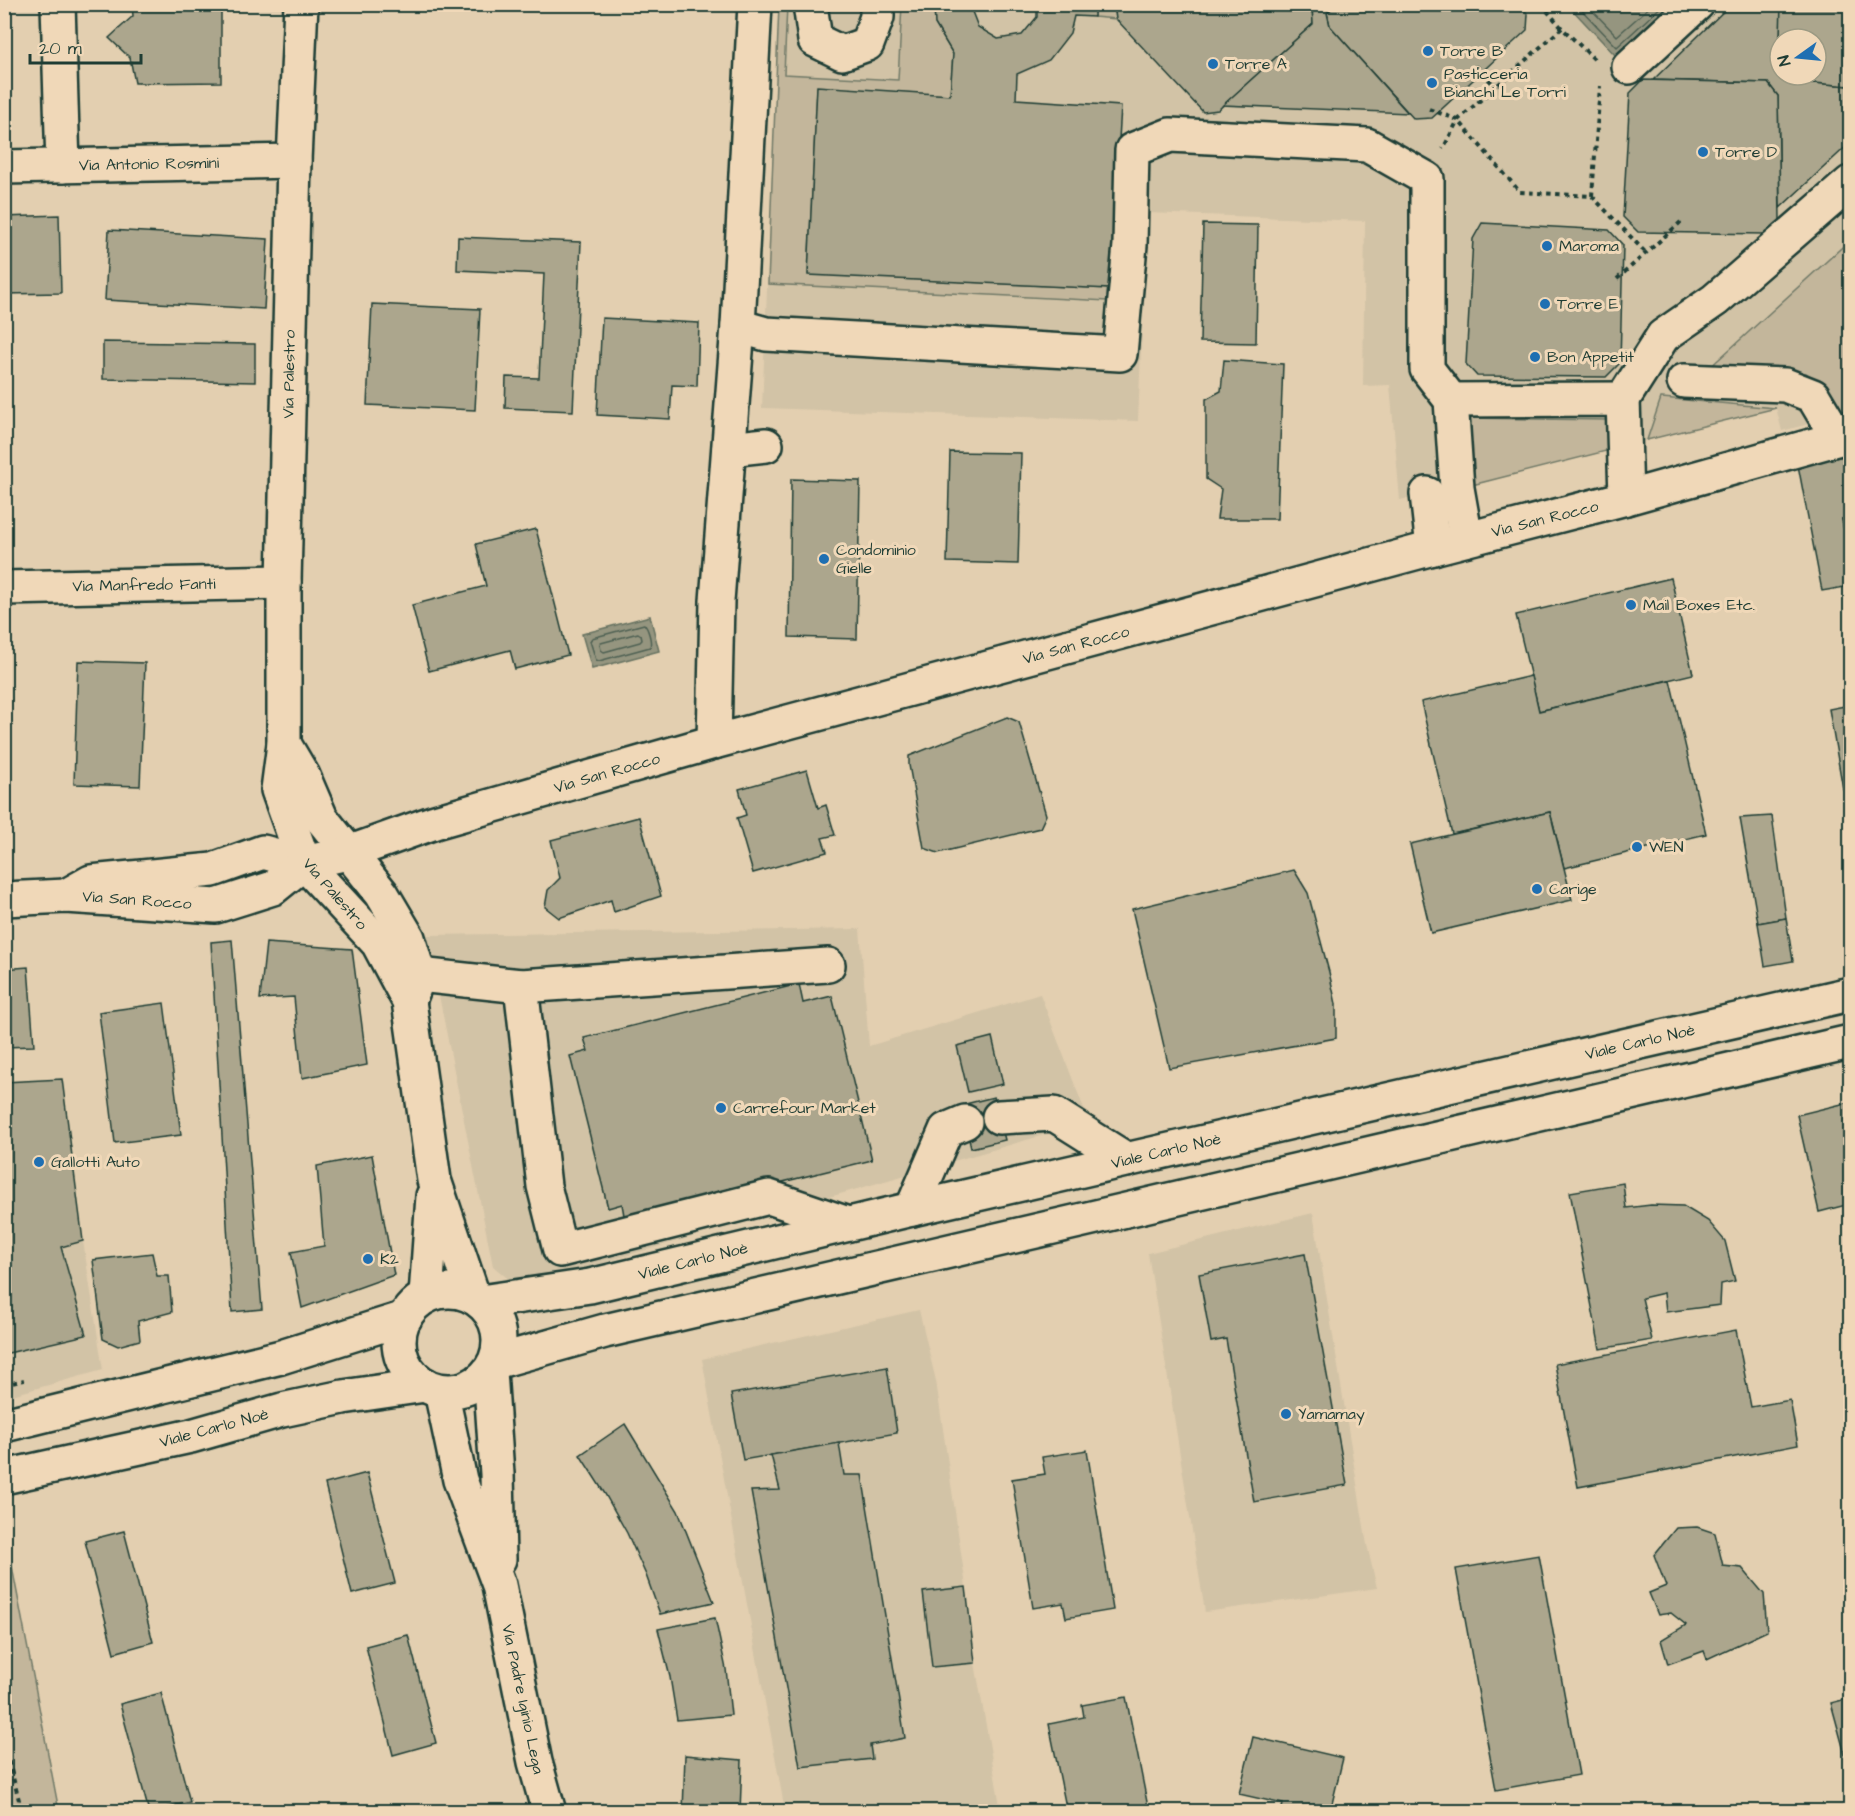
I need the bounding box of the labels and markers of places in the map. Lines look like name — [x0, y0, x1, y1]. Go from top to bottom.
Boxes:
place label: Torre B — [1440, 40, 1504, 62]
marker: Torre B — [1421, 44, 1435, 58]
place label: Torre A — [1225, 53, 1287, 75]
marker: Torre A — [1206, 57, 1220, 71]
place label: Pasticceria Bianchi Le Torri — [1444, 63, 1567, 103]
marker: Pasticceria Bianchi Le Torri — [1425, 76, 1439, 90]
place label: Torre D — [1715, 141, 1777, 163]
marker: Torre D — [1696, 145, 1710, 159]
place label: Maroma — [1559, 235, 1619, 257]
marker: Maroma — [1540, 239, 1554, 253]
place label: Torre E — [1557, 293, 1619, 315]
marker: Torre E — [1538, 297, 1552, 311]
place label: Bon Appetit — [1547, 346, 1634, 368]
marker: Bon Appetit — [1528, 350, 1542, 364]
place label: Condominio Gielle — [836, 539, 916, 579]
marker: Condominio Gielle — [817, 552, 831, 566]
place label: Mail Boxes Etc. — [1643, 594, 1755, 616]
marker: Mail Boxes Etc. — [1624, 598, 1638, 612]
place label: WEN — [1649, 836, 1684, 858]
marker: WEN — [1630, 840, 1644, 854]
place label: Carige — [1549, 878, 1597, 901]
marker: Carige — [1530, 882, 1544, 896]
place label: Carrefour Market — [733, 1097, 876, 1119]
marker: Carrefour Market — [714, 1101, 728, 1115]
place label: Gallotti Auto — [51, 1151, 140, 1173]
marker: Gallotti Auto — [32, 1155, 46, 1169]
place label: K2 — [380, 1248, 399, 1270]
marker: K2 — [361, 1252, 375, 1266]
place label: Yamamay — [1298, 1403, 1365, 1426]
marker: Yamamay — [1279, 1407, 1293, 1421]

